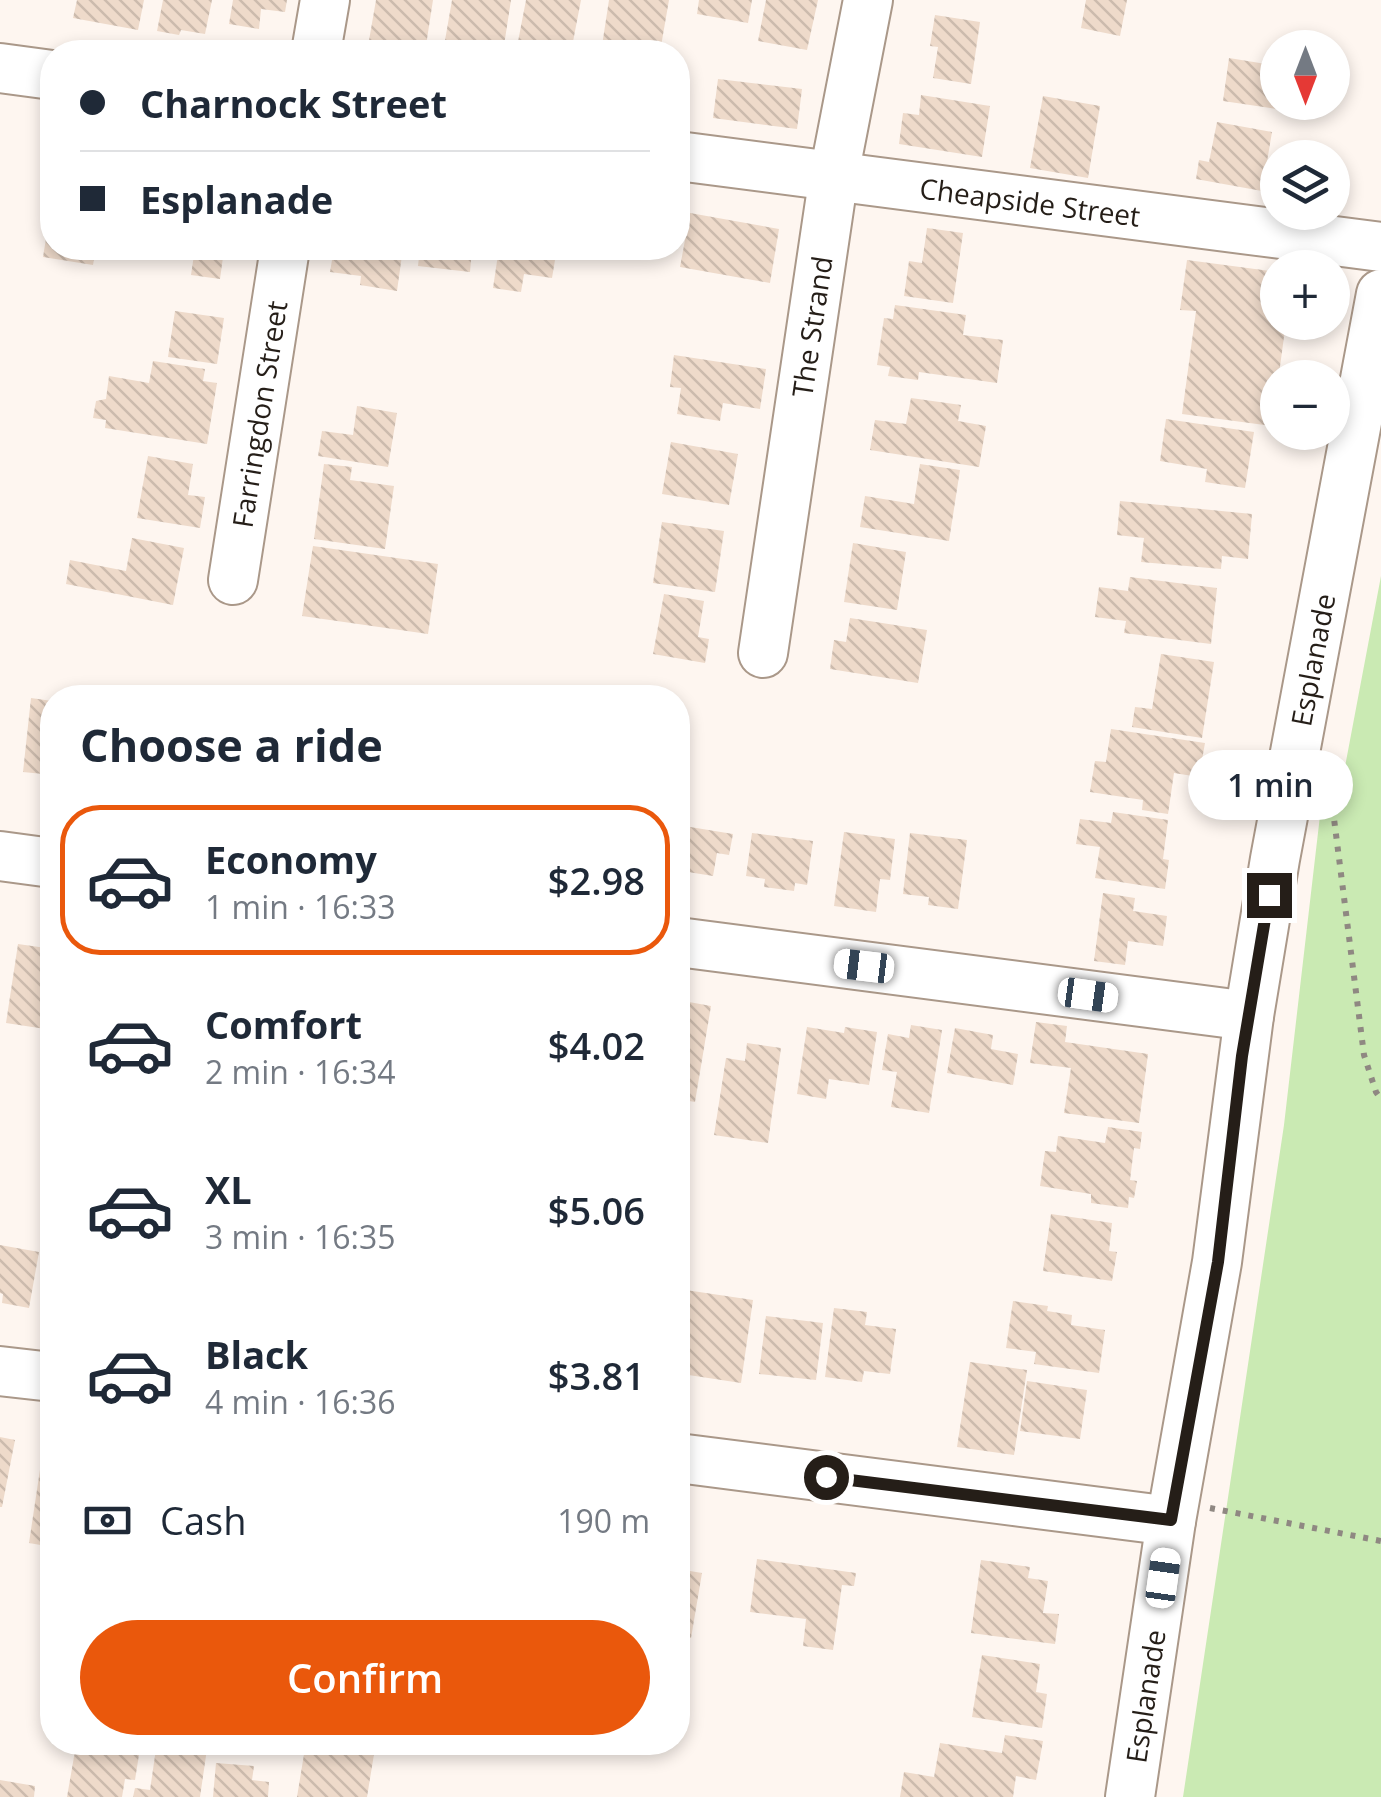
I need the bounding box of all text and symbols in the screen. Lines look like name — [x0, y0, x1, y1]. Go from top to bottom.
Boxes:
north arrow — [1260, 30, 1350, 120]
map controls — [1260, 30, 1350, 450]
text: Charnock Street — [140, 77, 447, 129]
button: layers — [1260, 140, 1350, 230]
street label: Cheapside Street — [918, 168, 1143, 235]
text: Esplanade — [140, 173, 333, 225]
button: + — [1260, 250, 1350, 340]
street label: The Strand — [782, 253, 841, 400]
street label: Farringdon Street — [223, 298, 295, 530]
button: − — [1260, 360, 1350, 450]
street label: Esplanade — [1281, 590, 1343, 729]
text: Choose a ride — [80, 714, 383, 775]
callout: 1 min — [1186, 750, 1352, 820]
text: 1 min — [1227, 763, 1314, 806]
text: Economy — [205, 833, 377, 885]
icon: car — [85, 835, 175, 925]
text: $2.98 — [548, 854, 645, 906]
route end — [1247, 873, 1292, 918]
text: 1 min · 16:33 — [205, 885, 396, 928]
car — [832, 947, 896, 985]
car — [1056, 976, 1120, 1014]
text: Comfort — [205, 998, 362, 1050]
icon: car — [85, 1000, 175, 1090]
text: $4.02 — [548, 1019, 645, 1071]
text: 2 min · 16:34 — [205, 1050, 396, 1093]
text: XL — [205, 1163, 252, 1215]
icon: car — [85, 1165, 175, 1255]
text: $5.06 — [548, 1184, 645, 1236]
text: 3 min · 16:35 — [205, 1215, 396, 1258]
text: Black — [205, 1328, 308, 1380]
icon: car — [85, 1330, 175, 1420]
text: $3.81 — [548, 1349, 645, 1401]
text: 4 min · 16:36 — [205, 1380, 396, 1423]
route start — [804, 1455, 849, 1500]
icon: cash — [80, 1493, 135, 1548]
text: Cash — [160, 1494, 246, 1546]
text: 190 m — [557, 1499, 650, 1542]
car — [1144, 1546, 1182, 1610]
button: Confirm — [80, 1620, 650, 1735]
street label: Esplanade — [1116, 1627, 1174, 1765]

